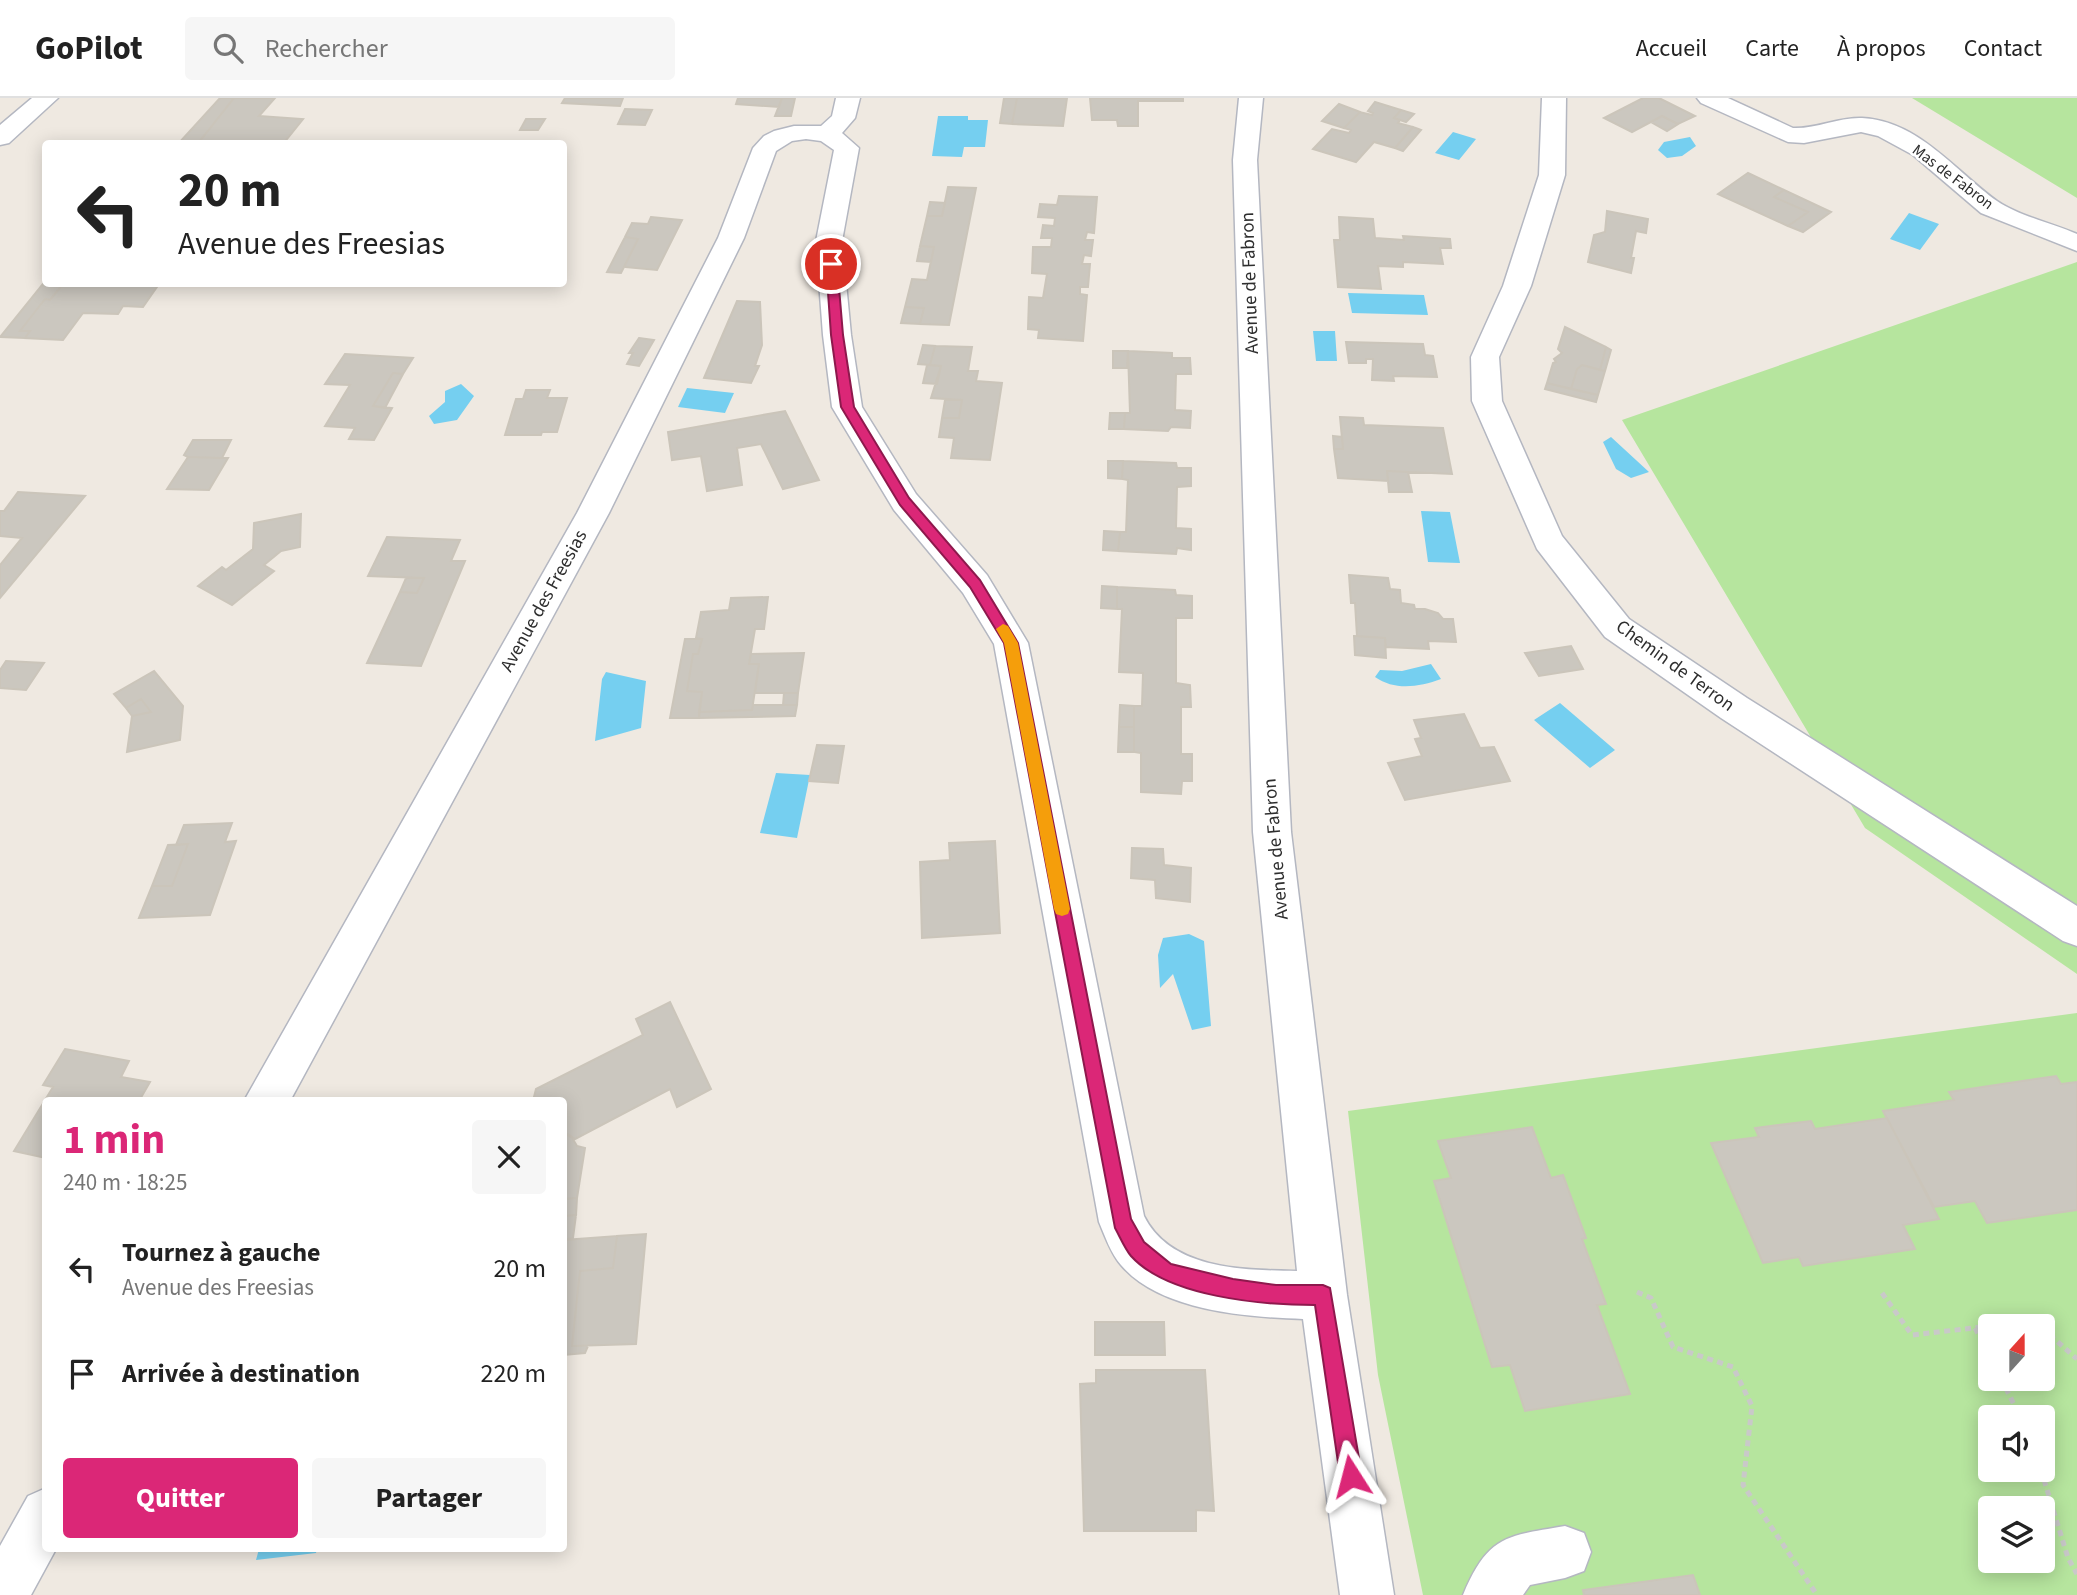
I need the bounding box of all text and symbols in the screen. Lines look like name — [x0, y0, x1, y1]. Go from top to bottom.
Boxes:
search box — [185, 17, 675, 80]
text: GoPilot — [35, 25, 143, 72]
icon: search — [209, 29, 247, 67]
text: Rechercher — [265, 30, 388, 67]
text: Accueil — [1636, 31, 1707, 66]
text: Carte — [1745, 31, 1799, 66]
text: À propos — [1837, 31, 1926, 66]
text: Contact — [1964, 31, 2042, 66]
street label: Mas de Fabron — [1908, 139, 1998, 215]
text: 20 m — [178, 156, 282, 226]
icon: left — [63, 168, 154, 259]
street label: Avenue de Fabron — [1234, 212, 1266, 354]
text: Avenue des Freesias — [178, 221, 445, 267]
pin — [801, 234, 861, 294]
icon: arrive — [812, 245, 850, 283]
street label: Avenue des Freesias — [494, 525, 594, 677]
street label: Chemin de Terron — [1610, 614, 1740, 718]
street label: Avenue de Fabron — [1256, 777, 1296, 921]
text: 1 min — [63, 1110, 165, 1170]
button: close — [472, 1120, 546, 1194]
text: 240 m · 18:25 — [63, 1166, 187, 1199]
text: Tournez à gauche — [122, 1234, 321, 1271]
icon: left — [63, 1250, 101, 1288]
text: 20 m — [493, 1250, 546, 1287]
text: Avenue des Freesias — [122, 1271, 314, 1304]
north arrow — [1978, 1314, 2054, 1391]
map controls — [1978, 1314, 2055, 1573]
icon: arrive — [63, 1355, 101, 1393]
text: Arrivée à destination — [122, 1355, 360, 1392]
text: 220 m — [480, 1355, 546, 1392]
button: sound — [1978, 1405, 2055, 1482]
position arrow — [1314, 1439, 1388, 1513]
button: Quitter — [63, 1458, 298, 1538]
button: Partager — [312, 1458, 546, 1538]
button: layers — [1978, 1496, 2055, 1573]

